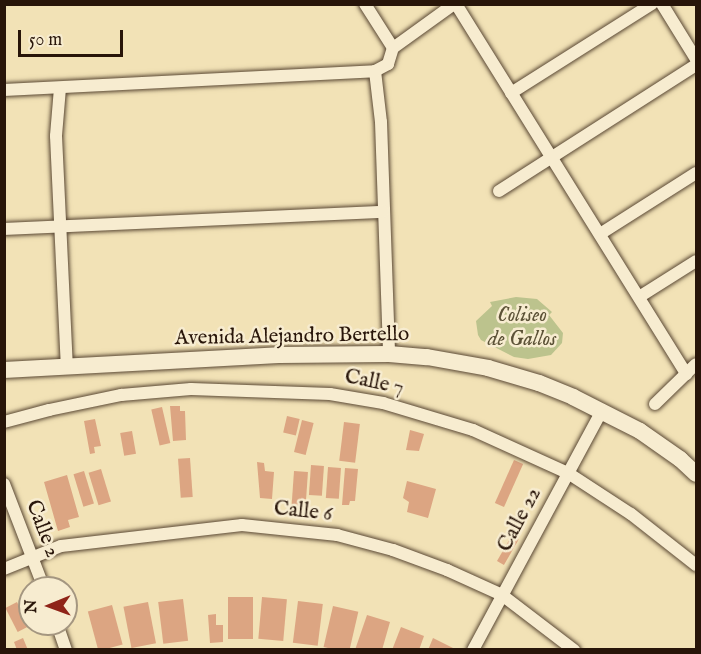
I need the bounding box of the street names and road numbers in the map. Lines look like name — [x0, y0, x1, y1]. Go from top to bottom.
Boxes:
street label: Avenida Alejandro Bertello — [175, 322, 409, 352]
street label: Calle 7 — [342, 364, 406, 402]
street label: Calle 22 — [493, 483, 547, 557]
street label: Calle 6 — [273, 496, 333, 528]
street label: Calle 2 — [20, 497, 64, 561]

